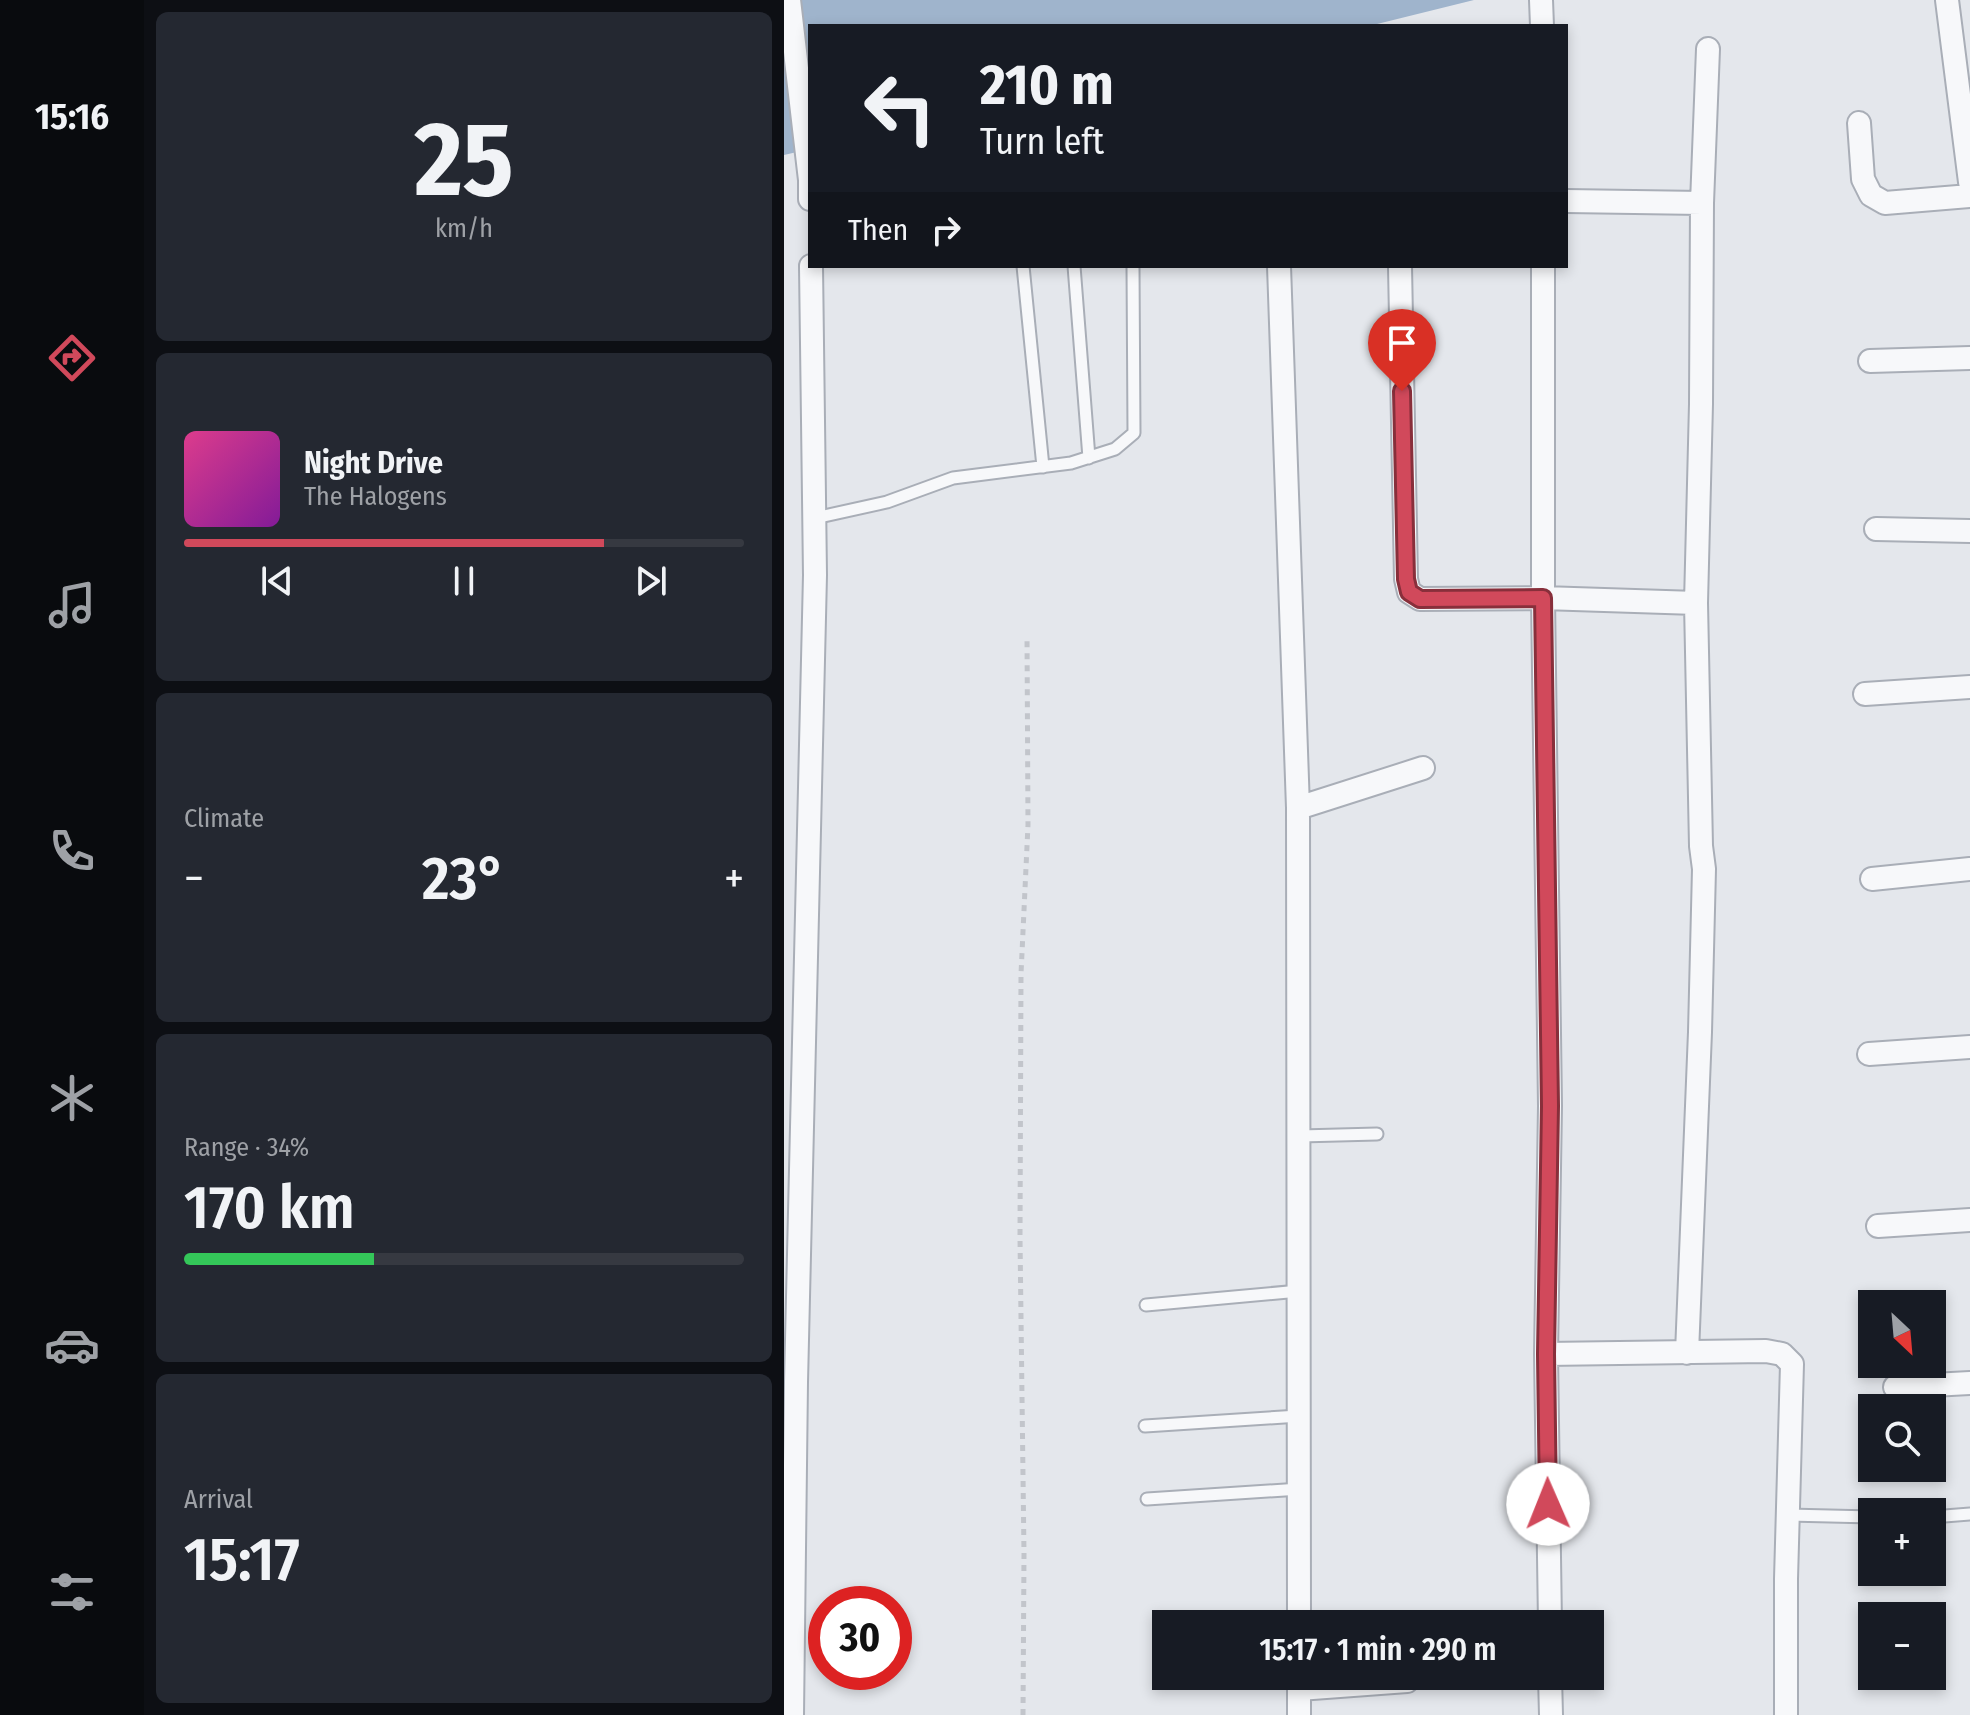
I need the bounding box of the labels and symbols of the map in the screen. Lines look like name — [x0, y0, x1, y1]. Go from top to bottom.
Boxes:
pin — [1368, 309, 1436, 391]
north arrow — [1858, 1290, 1946, 1378]
position arrow — [1506, 1462, 1590, 1546]
speed limit sign: 30 — [808, 1586, 912, 1690]

